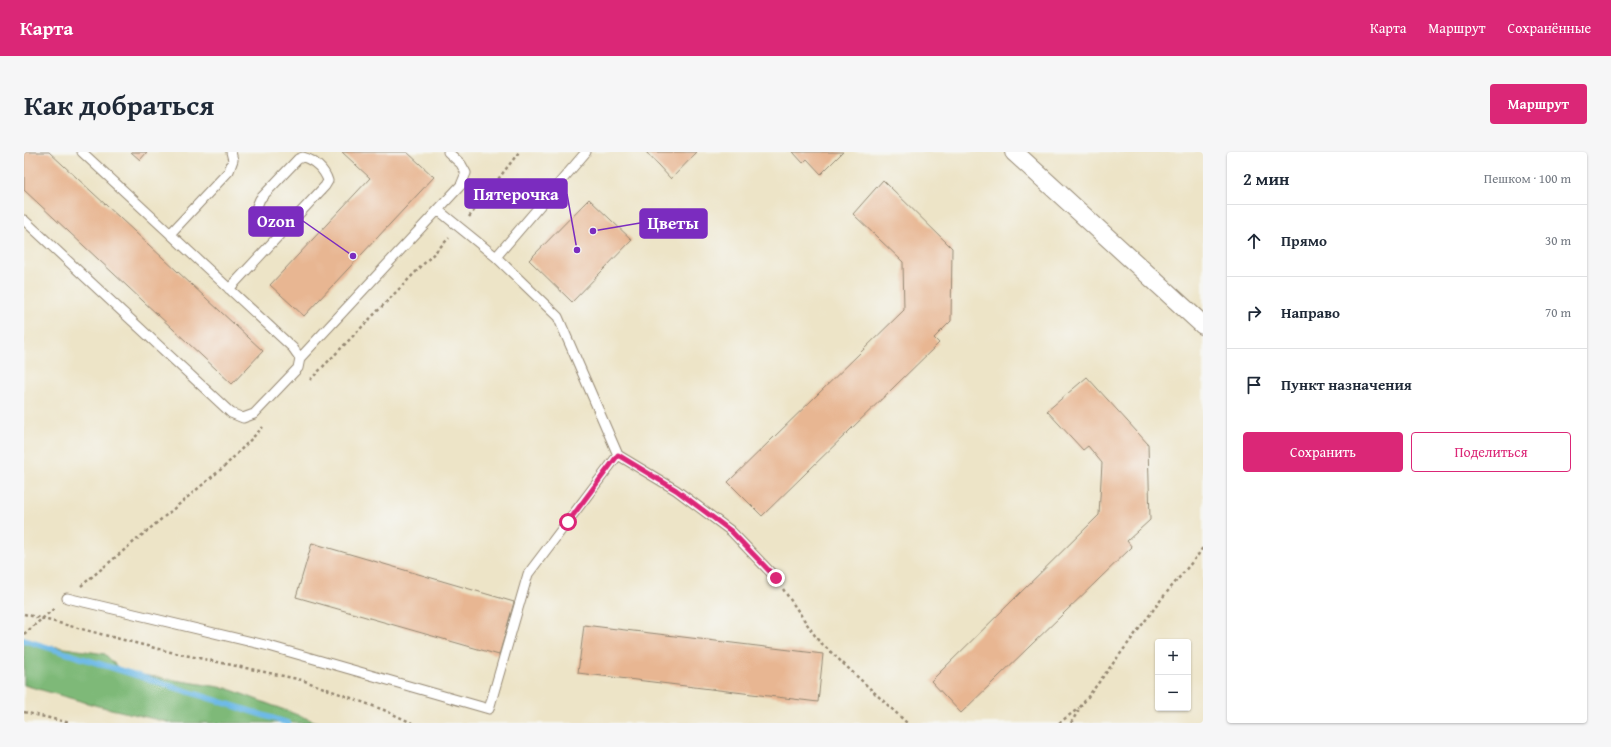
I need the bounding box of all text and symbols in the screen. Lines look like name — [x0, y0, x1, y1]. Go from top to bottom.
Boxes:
text: Карта — [20, 14, 73, 42]
text: Карта — [1370, 18, 1406, 38]
text: Маршрут — [1428, 18, 1486, 38]
text: Сохранённые — [1508, 18, 1591, 38]
text: Как добраться — [24, 84, 214, 125]
button: Маршрут — [1490, 84, 1587, 124]
text: 2 мин — [1243, 166, 1289, 191]
text: Пешком · 100 m — [1484, 169, 1571, 188]
callout: Пятерочка — [465, 179, 567, 208]
text: Пятерочка — [473, 181, 559, 206]
callout: Ozon — [249, 207, 303, 236]
text: Ozon — [257, 208, 295, 233]
callout: Цветы — [640, 209, 707, 238]
text: Цветы — [647, 210, 699, 235]
icon: ahead — [1243, 230, 1265, 252]
text: Прямо — [1281, 230, 1327, 251]
text: 30 m — [1545, 231, 1571, 250]
icon: right — [1243, 302, 1265, 324]
text: Направо — [1281, 302, 1340, 323]
text: 70 m — [1545, 303, 1571, 322]
icon: arrive — [1243, 374, 1265, 396]
text: Пункт назначения — [1281, 374, 1412, 395]
button: Сохранить — [1243, 432, 1403, 472]
button: Поделиться — [1411, 432, 1571, 472]
route start — [559, 513, 577, 531]
route end — [767, 569, 785, 587]
map controls — [1155, 639, 1191, 711]
button: + — [1155, 639, 1191, 675]
button: − — [1155, 675, 1191, 711]

